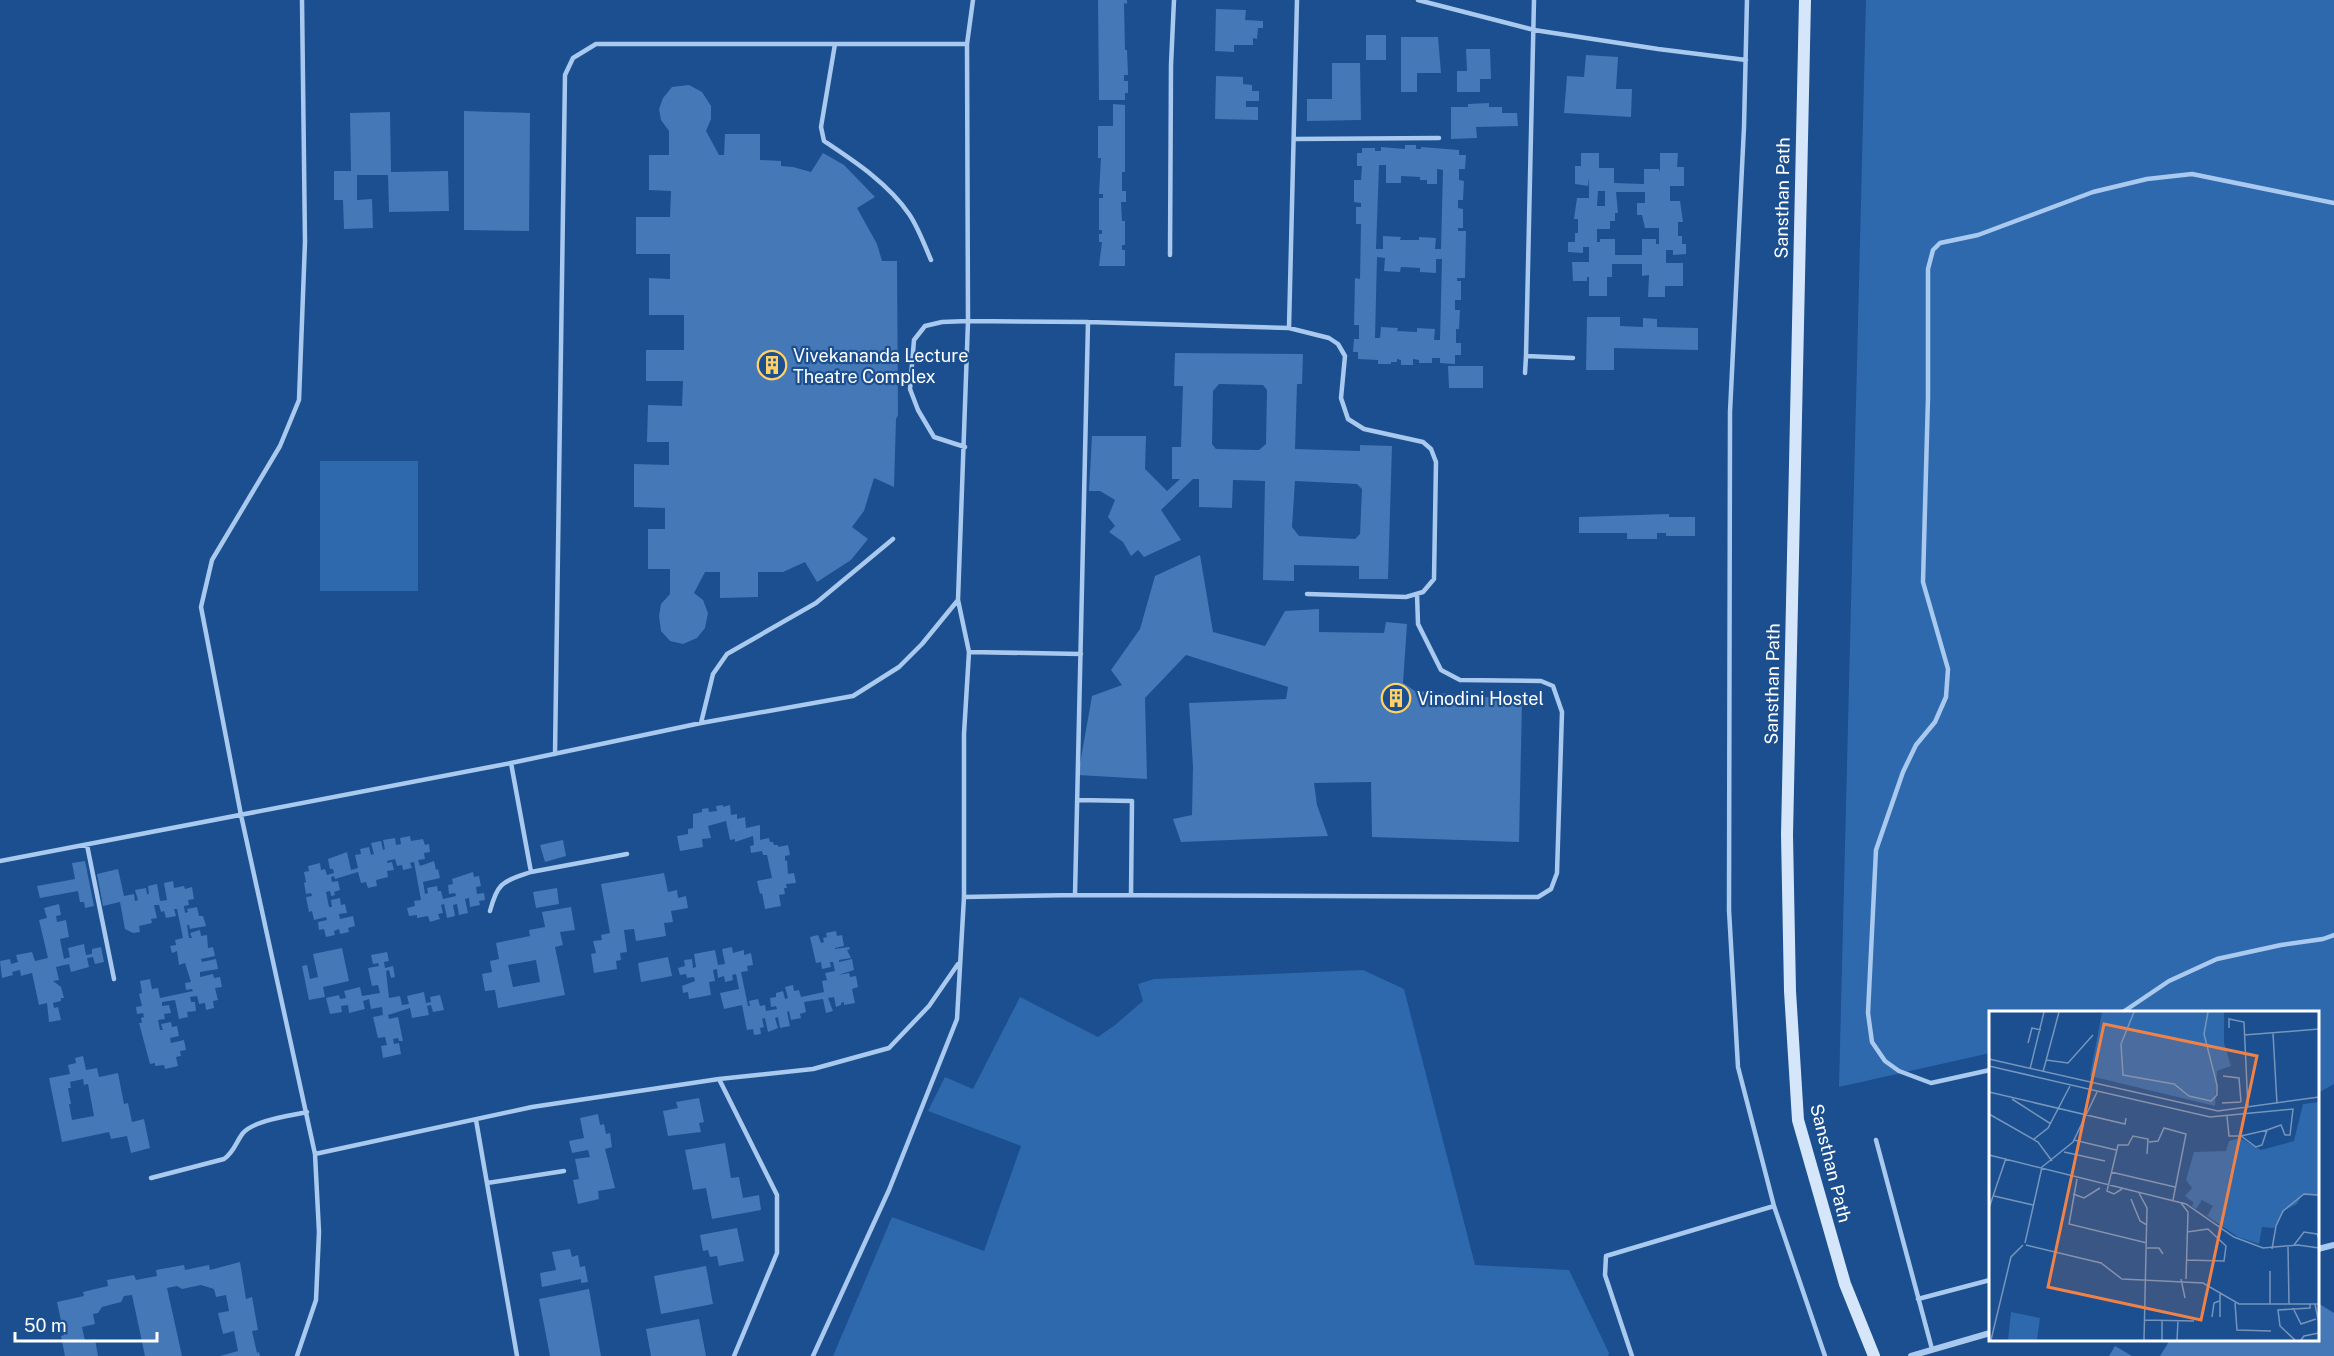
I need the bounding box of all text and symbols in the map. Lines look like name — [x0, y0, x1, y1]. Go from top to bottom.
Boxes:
street label: Sansthan Path — [1770, 137, 1794, 259]
place label: Vivekananda Lecture Theatre Complex — [793, 345, 968, 387]
building icon: Vivekananda Lecture Theatre Complex — [756, 349, 788, 381]
street label: Sansthan Path — [1760, 623, 1784, 745]
building icon: Vinodini Hostel — [1380, 682, 1412, 714]
place label: Vinodini Hostel — [1417, 688, 1544, 709]
inset map — [1989, 1011, 2319, 1341]
street label: Sansthan Path — [1806, 1102, 1856, 1224]
scale bar — [15, 1305, 158, 1343]
text: 50 m — [24, 1315, 67, 1336]

